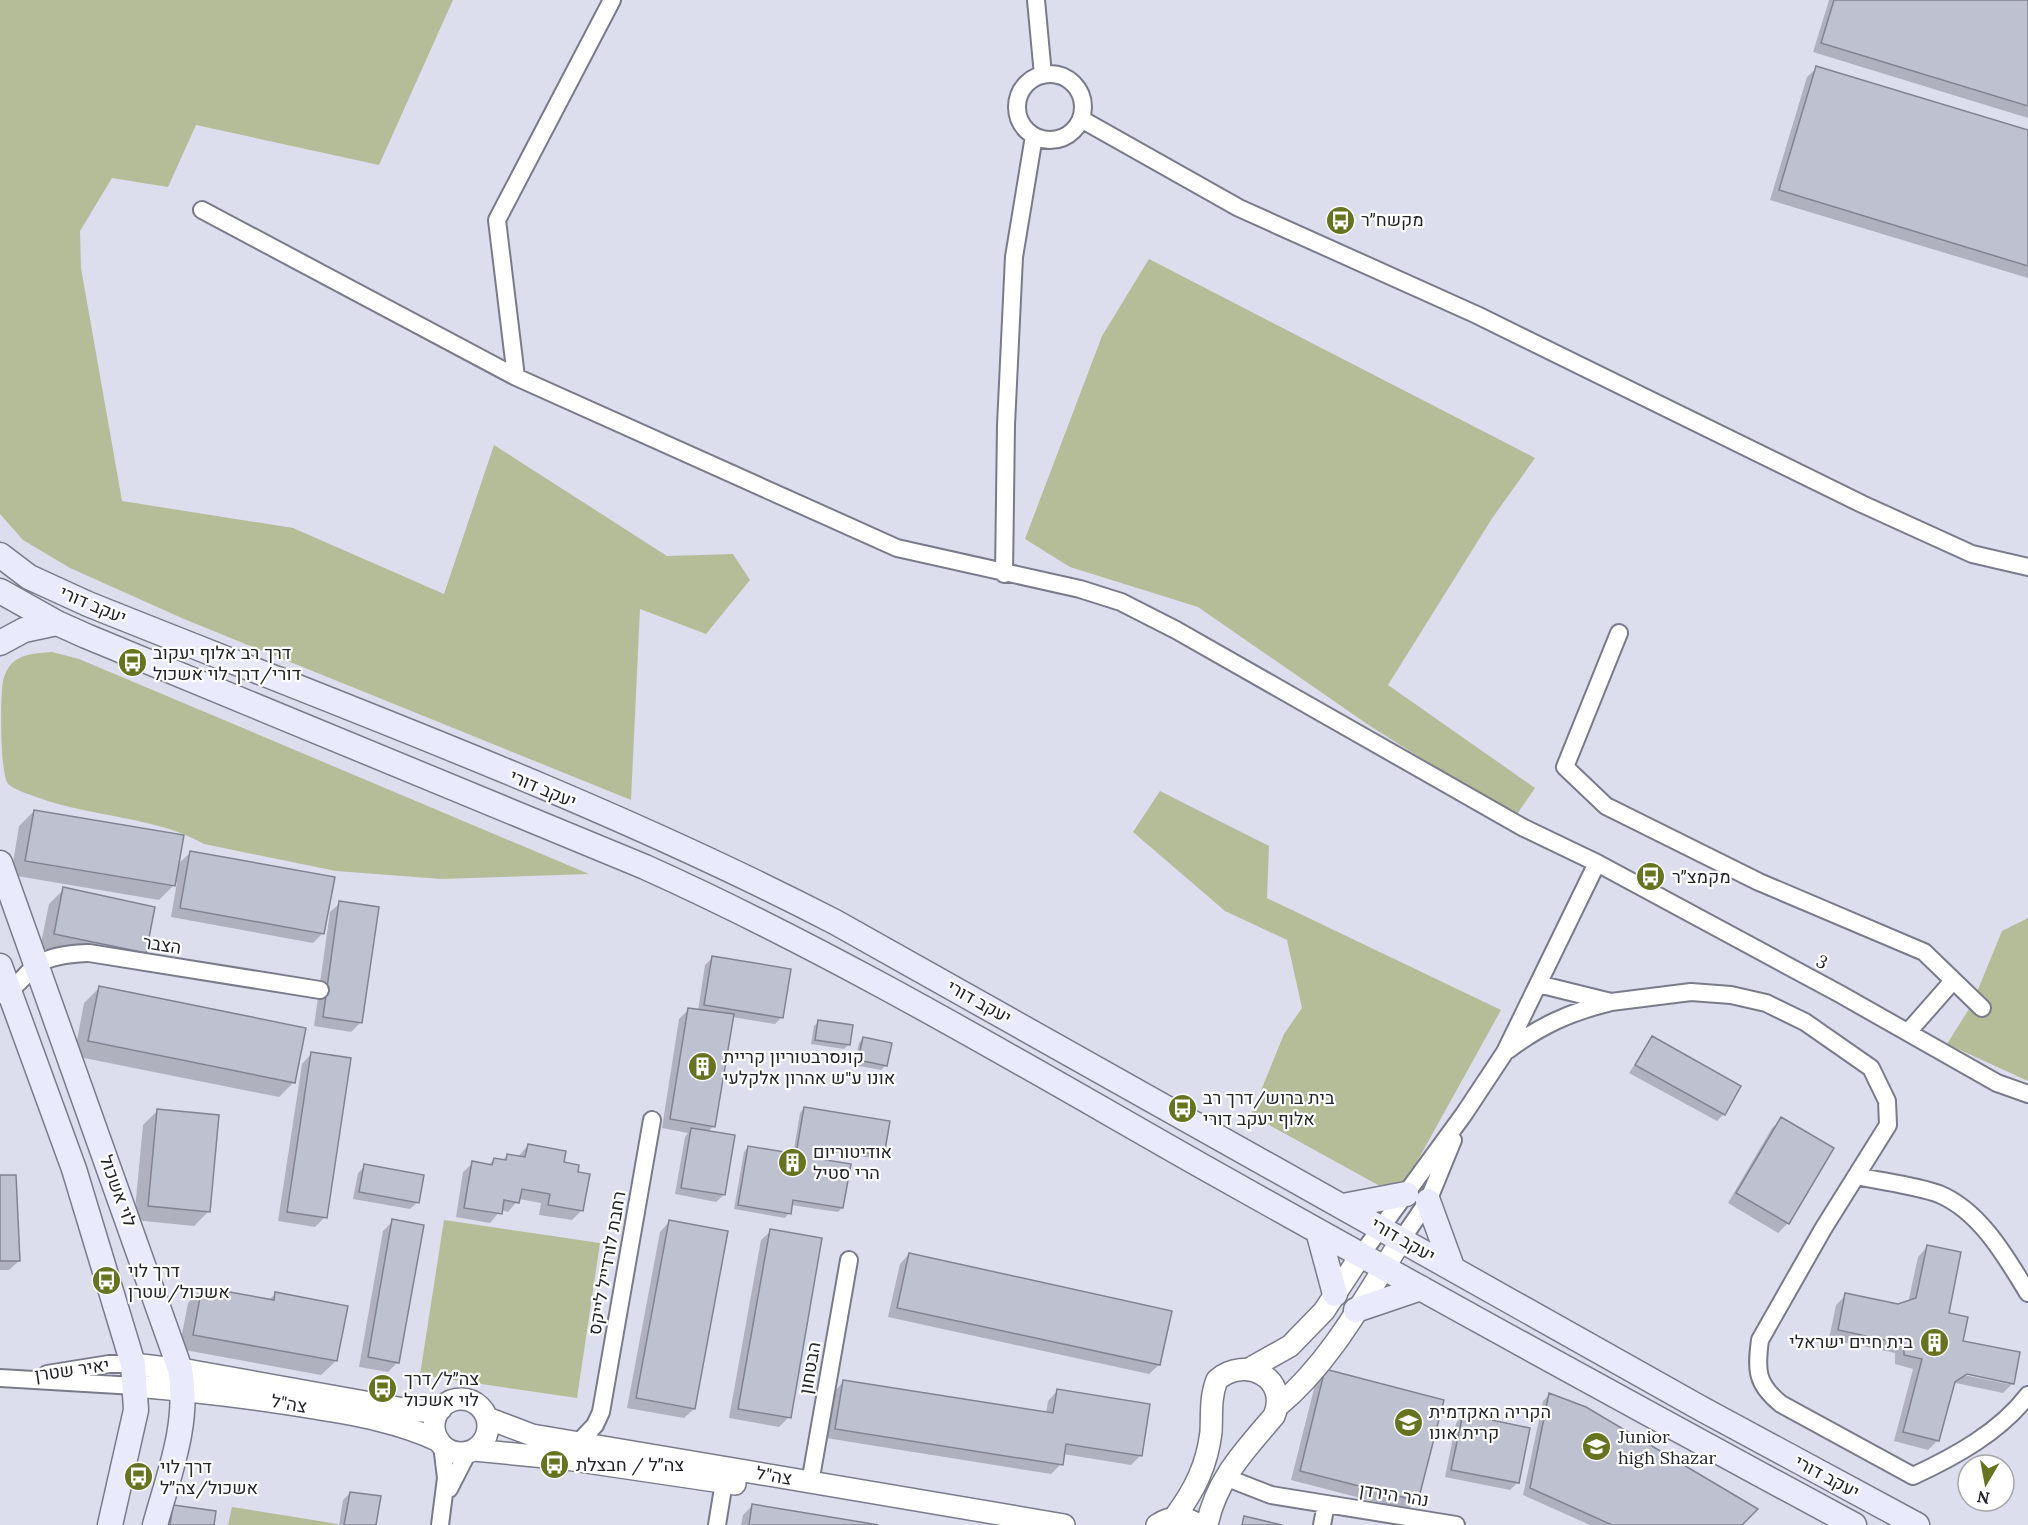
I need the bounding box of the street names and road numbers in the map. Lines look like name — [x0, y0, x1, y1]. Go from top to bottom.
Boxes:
street label: יעקב דורי — [56, 580, 130, 629]
street label: יעקב דורי — [506, 764, 580, 813]
street label: הצבר — [141, 930, 183, 959]
street label: 3 — [1812, 949, 1832, 974]
street label: יעקב דורי — [943, 974, 1016, 1029]
street label: לוי אשכול — [95, 1152, 142, 1230]
street label: רחבת לורדייל לייקס — [583, 1189, 630, 1337]
street label: יעקב דורי — [1367, 1212, 1439, 1267]
street label: הבטחון — [794, 1340, 825, 1396]
street label: יאיר שטרן — [33, 1353, 111, 1386]
street label: צה"ל — [269, 1389, 309, 1418]
street label: יעקב דורי — [1791, 1450, 1864, 1503]
street label: צה"ל — [754, 1461, 794, 1490]
street label: נהר הירדן — [1358, 1478, 1430, 1511]

